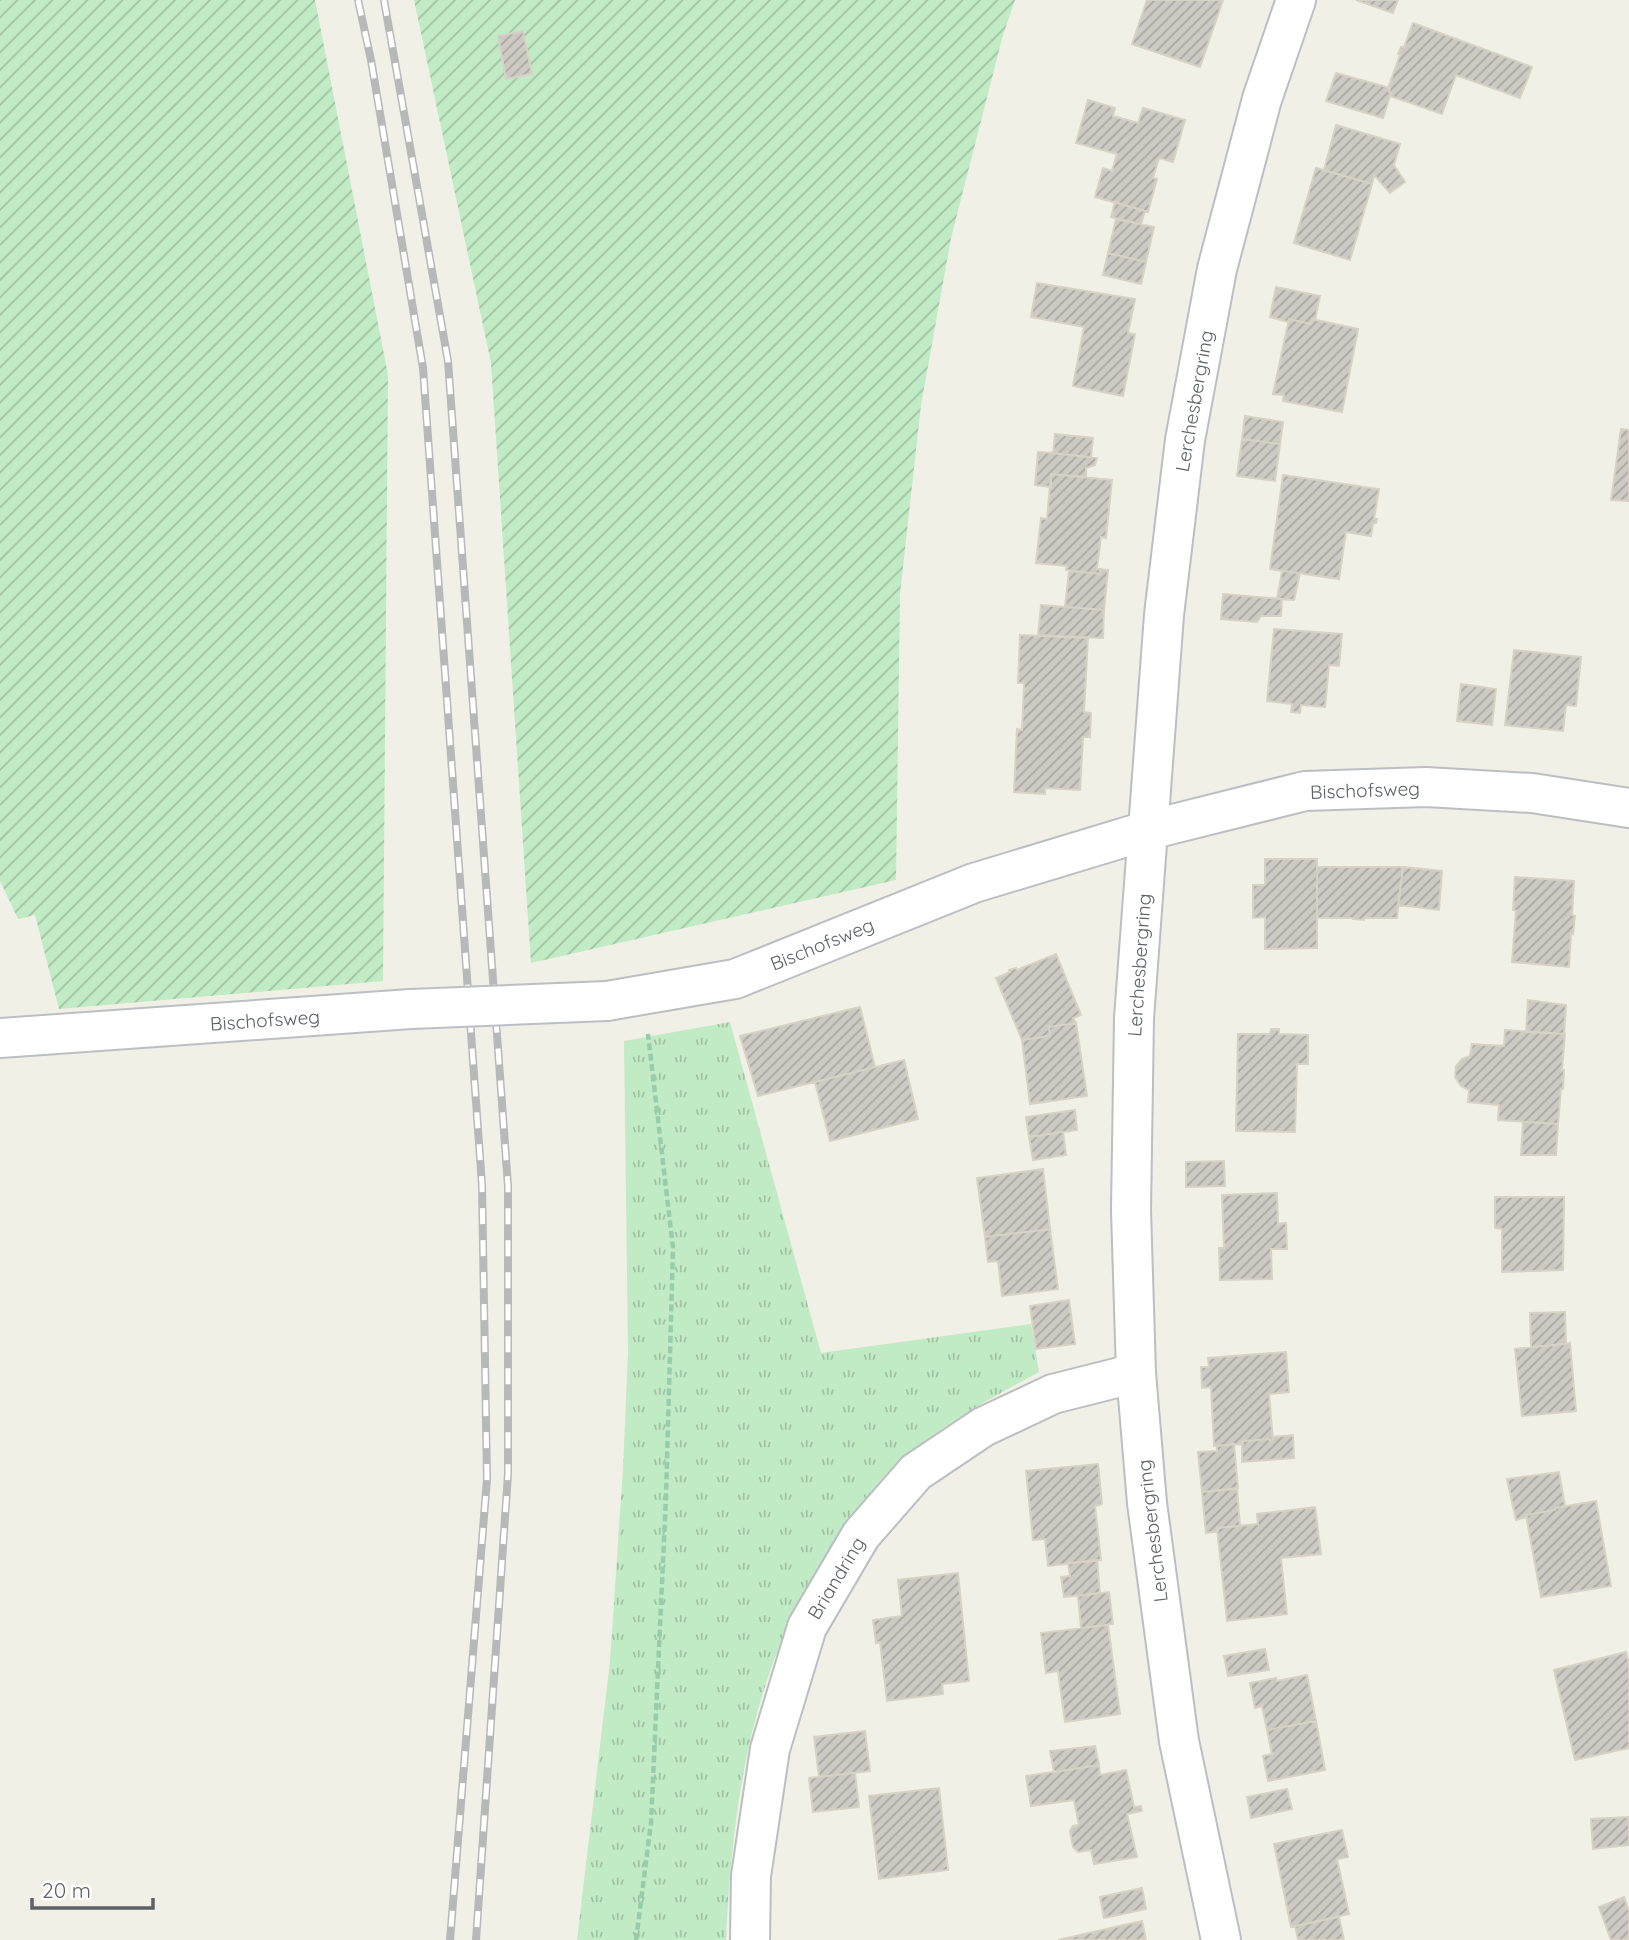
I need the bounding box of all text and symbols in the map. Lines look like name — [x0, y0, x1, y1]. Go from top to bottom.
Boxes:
street label: Lerchesbergring — [1170, 328, 1218, 474]
street label: Bischofsweg — [1310, 776, 1420, 804]
street label: Lerchesbergring — [1122, 893, 1156, 1037]
street label: Bischofsweg — [767, 912, 877, 976]
street label: Bischofsweg — [209, 1004, 321, 1036]
street label: Lerchesbergring — [1131, 1458, 1173, 1604]
street label: Briandring — [802, 1532, 870, 1624]
scale bar — [32, 1867, 152, 1911]
text: 20 m — [42, 1877, 91, 1903]

